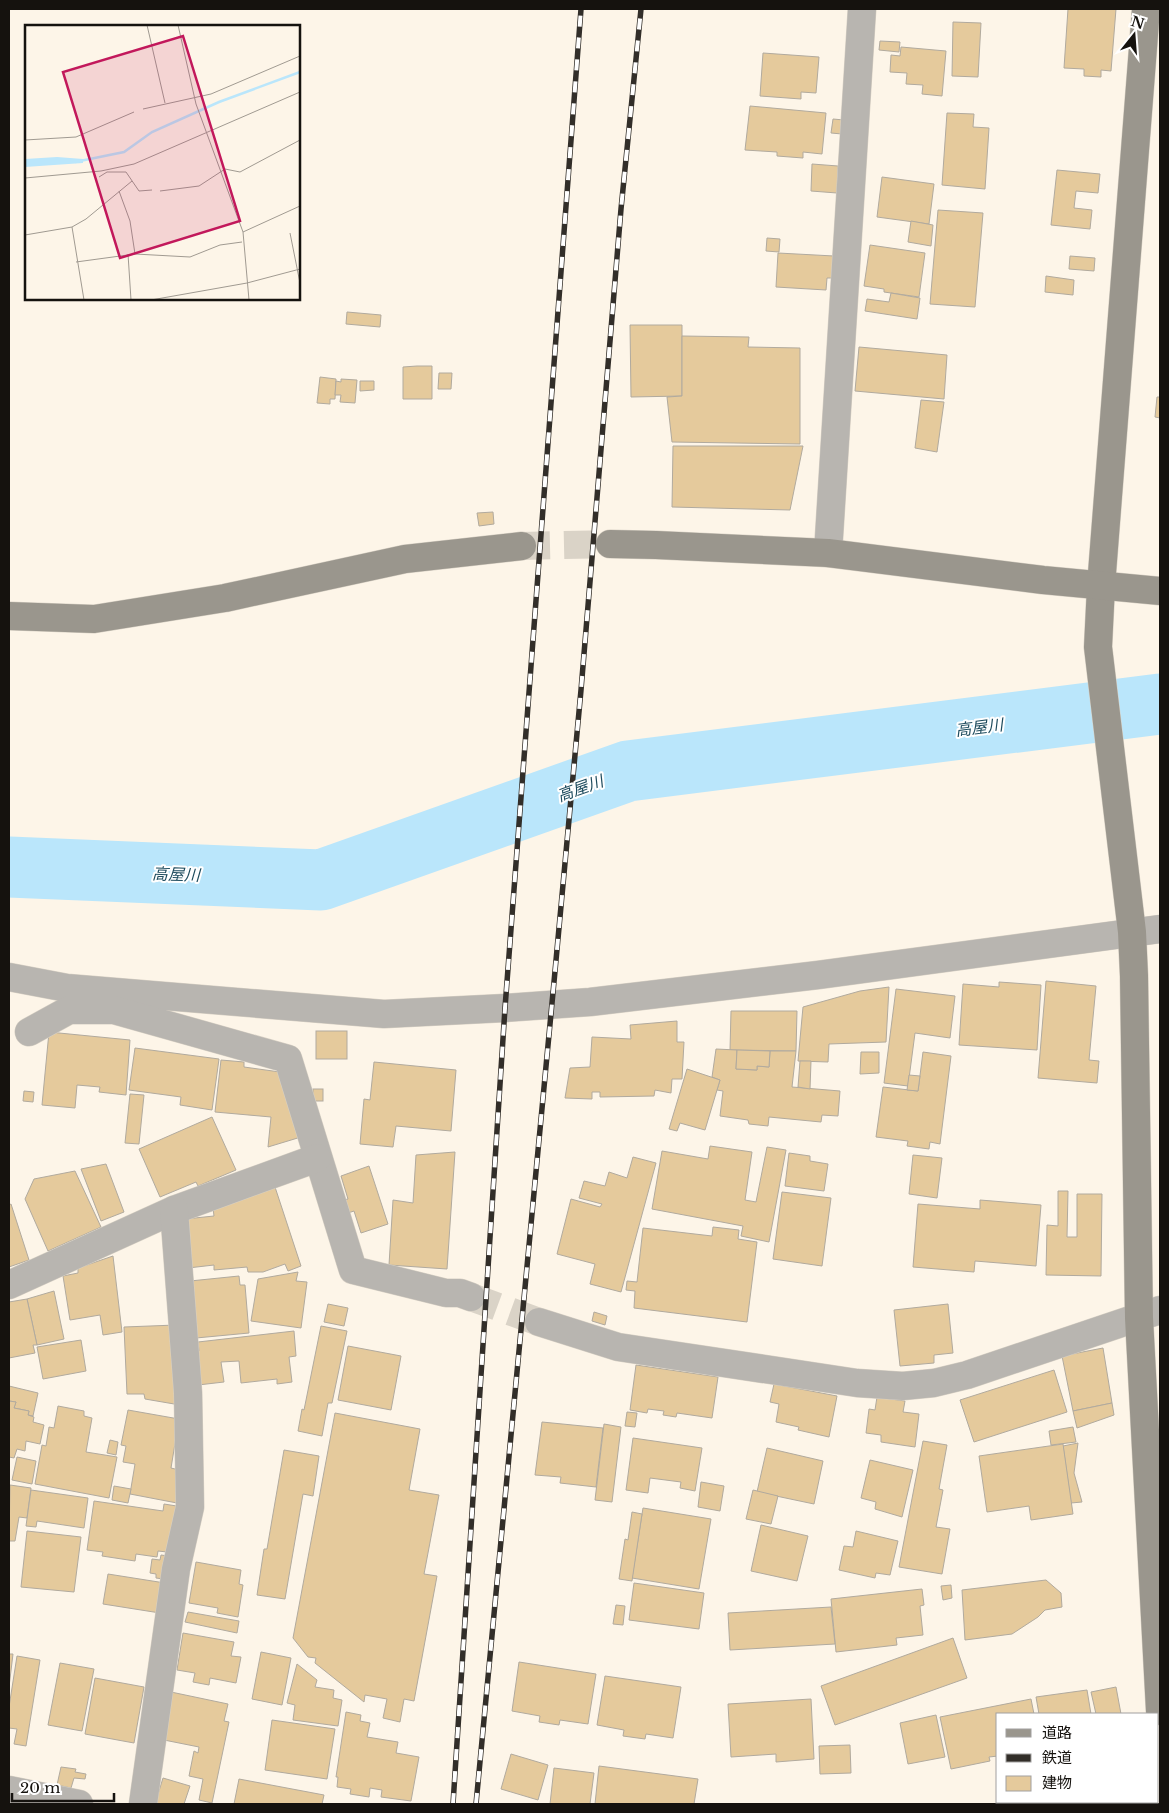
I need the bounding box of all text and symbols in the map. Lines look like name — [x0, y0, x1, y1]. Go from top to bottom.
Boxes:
north arrow — [1109, 10, 1159, 60]
text: N — [1129, 12, 1147, 33]
inset map — [25, 25, 300, 300]
water label: 高屋川 — [954, 714, 1006, 740]
water label: 高屋川 — [554, 770, 608, 806]
water label: 高屋川 — [152, 863, 202, 885]
legend — [996, 1713, 1159, 1803]
text: 道路 — [1042, 1723, 1072, 1742]
text: 鉄道 — [1042, 1748, 1072, 1767]
scale bar — [12, 1770, 115, 1802]
text: 建物 — [1042, 1773, 1072, 1792]
text: 20 m — [20, 1778, 60, 1797]

